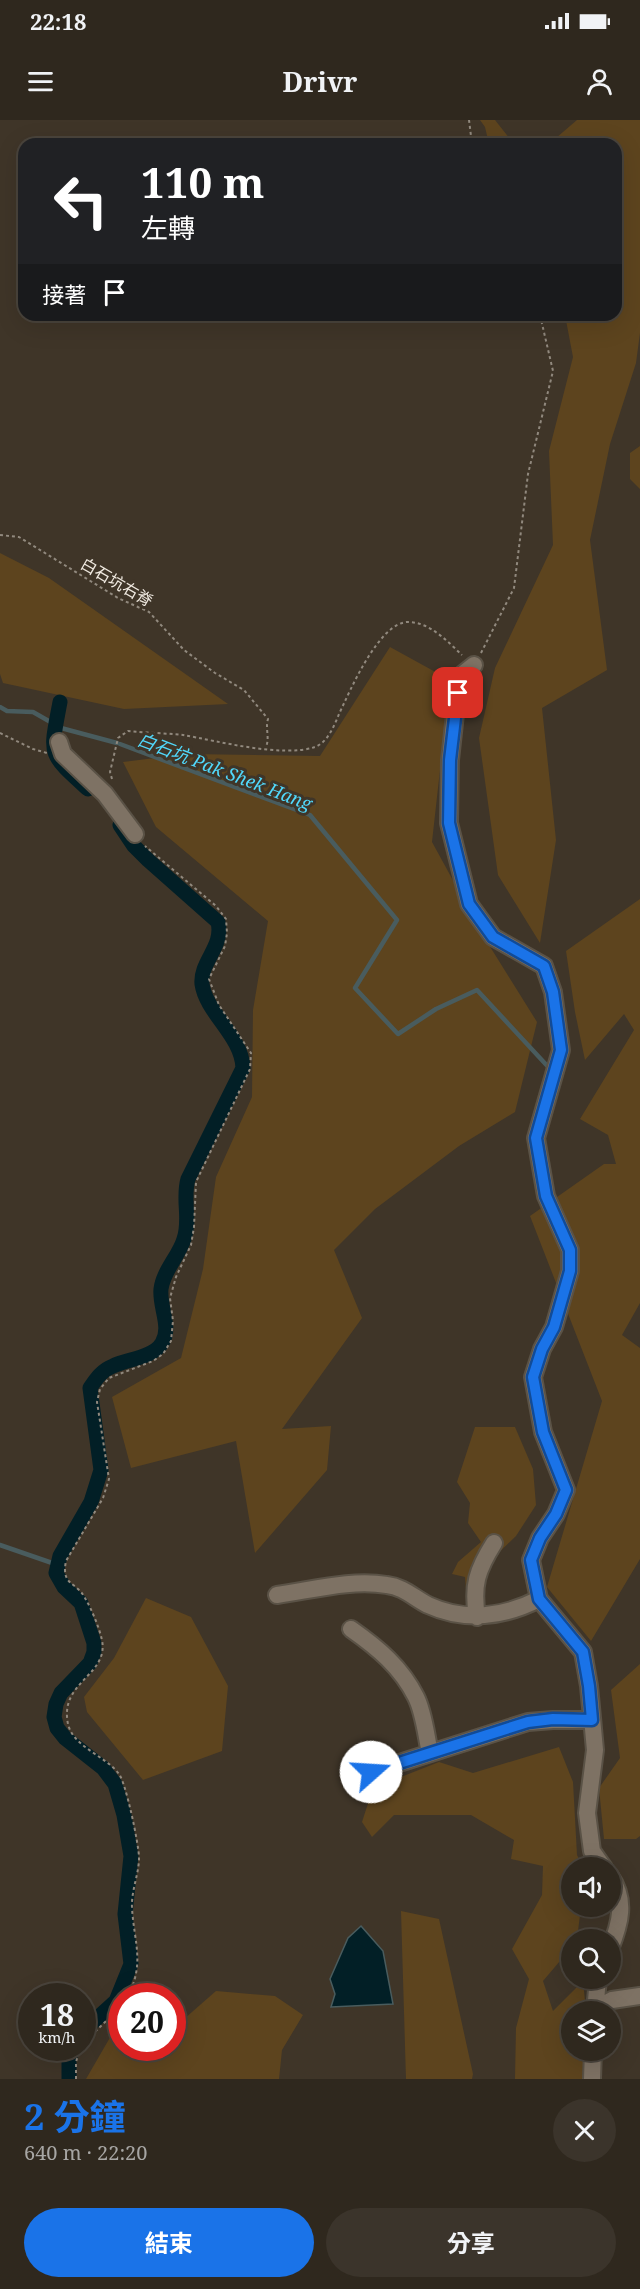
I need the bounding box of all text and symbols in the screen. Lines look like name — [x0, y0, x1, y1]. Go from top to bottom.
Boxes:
text: 22:18 — [30, 6, 86, 36]
text: Drivr — [283, 63, 357, 100]
icon: menu — [24, 65, 57, 98]
icon: person — [583, 65, 616, 98]
text: 110 m — [141, 153, 265, 210]
icon: left — [42, 162, 120, 240]
text: 左轉 — [141, 209, 195, 246]
icon: arrive — [98, 276, 131, 309]
text: 接著 — [42, 279, 86, 309]
street label: 白石坑右脊 — [77, 552, 157, 612]
pin — [432, 667, 483, 718]
icon: arrive — [441, 676, 474, 709]
water label: 白石坑 Pak Shek Hang — [134, 727, 317, 816]
position arrow — [339, 1740, 403, 1804]
map controls — [561, 1857, 621, 2061]
button: sound — [561, 1857, 621, 1917]
button: search — [561, 1929, 621, 1989]
speed limit sign: 20 — [108, 1983, 186, 2061]
text: 18 — [40, 1994, 74, 2035]
button: layers — [561, 2001, 621, 2061]
text: km/h — [39, 2027, 75, 2047]
text: 2 分鐘 — [24, 2092, 126, 2141]
button: close — [553, 2099, 616, 2162]
text: 640 m · 22:20 — [24, 2139, 147, 2166]
button: 結束 — [24, 2208, 314, 2277]
button: 分享 — [326, 2208, 616, 2277]

